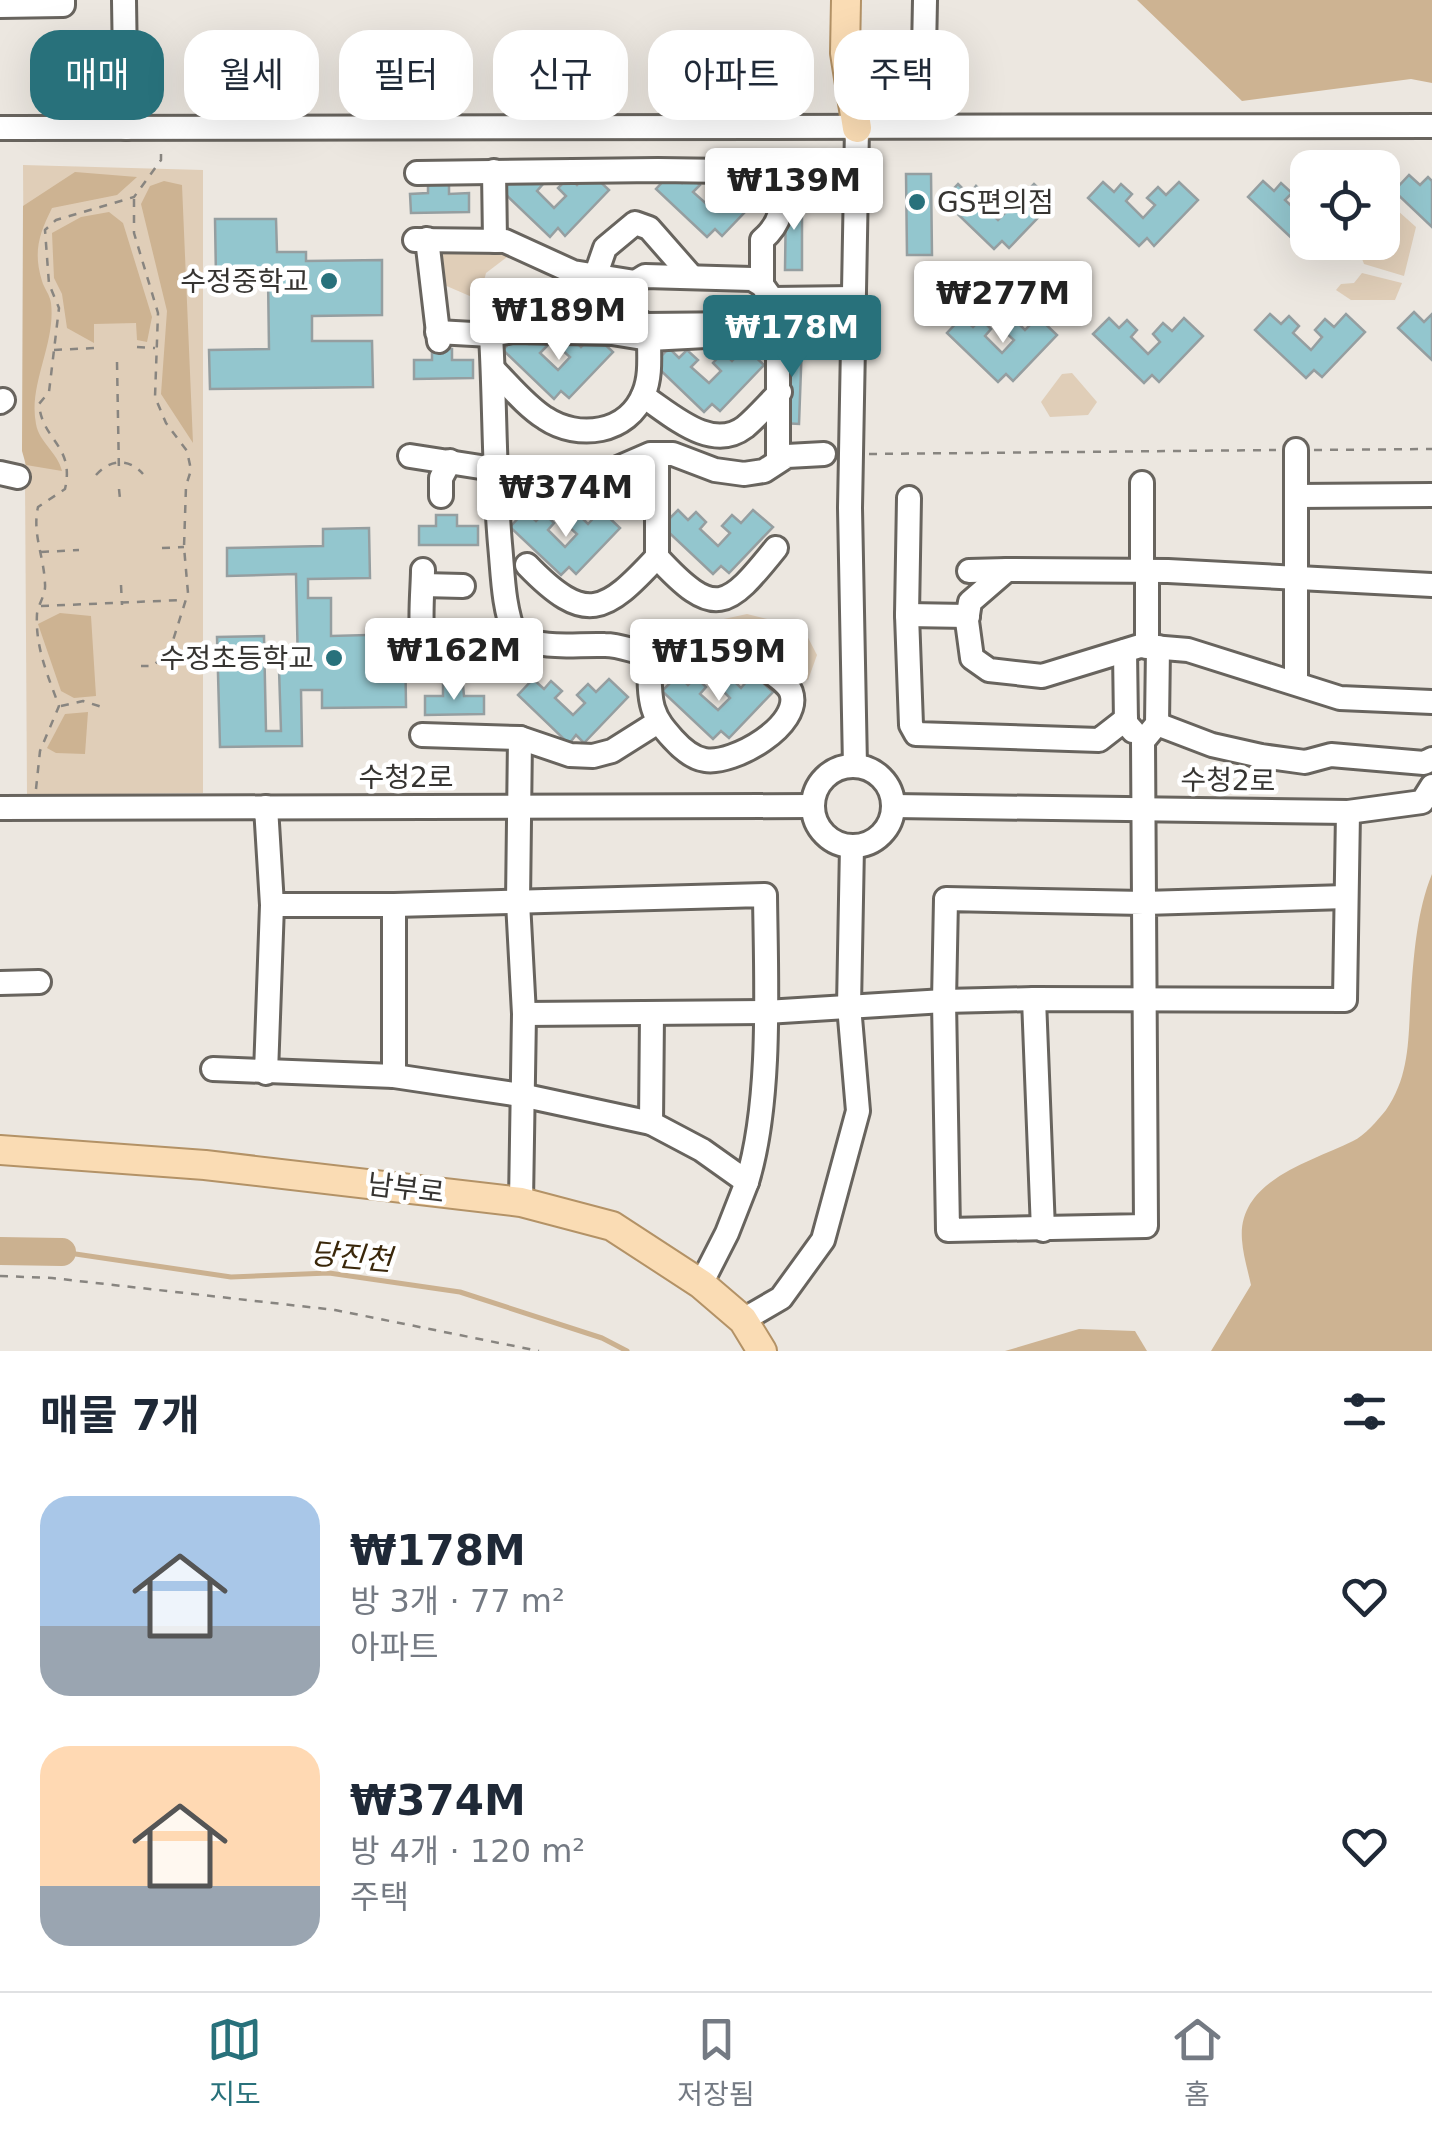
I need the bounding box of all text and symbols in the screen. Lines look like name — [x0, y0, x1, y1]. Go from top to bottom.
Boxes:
chip: 매매 — [30, 30, 164, 120]
chip: 월세 — [184, 30, 319, 120]
chip: 필터 — [339, 30, 473, 120]
chip: 신규 — [493, 30, 628, 120]
chip: 아파트 — [648, 30, 814, 120]
chip: 주택 — [834, 30, 969, 120]
pin: ₩139M — [724, 148, 864, 233]
map controls — [1290, 150, 1400, 260]
button: locate — [1290, 150, 1400, 260]
text: ₩139M — [727, 161, 861, 199]
place label: GS편의점 — [937, 186, 1054, 219]
marker: GS편의점 — [906, 191, 928, 213]
pin: ₩277M — [933, 261, 1073, 346]
place label: 수정중학교 — [180, 265, 309, 298]
marker: 수정중학교 — [318, 270, 340, 292]
text: ₩277M — [936, 274, 1070, 312]
pin: ₩189M — [489, 278, 629, 363]
text: ₩189M — [492, 291, 626, 329]
pin: ₩178M — [722, 295, 862, 380]
text: ₩178M — [725, 308, 859, 346]
pin: ₩374M — [496, 455, 636, 540]
text: ₩374M — [499, 468, 633, 506]
pin: ₩162M — [384, 618, 524, 703]
pin: ₩159M — [649, 619, 789, 704]
text: ₩162M — [387, 631, 521, 669]
text: ₩159M — [652, 632, 786, 670]
place label: 수정초등학교 — [159, 642, 314, 675]
marker: 수정초등학교 — [323, 647, 345, 669]
street label: 수청2로 — [358, 761, 454, 794]
street label: 수청2로 — [1180, 763, 1276, 798]
street label: 남부로 — [366, 1167, 446, 1210]
water label: 당진천 — [308, 1235, 397, 1278]
icon: filters — [1337, 1384, 1392, 1439]
text: 매물 7개 — [40, 1391, 200, 1440]
text: ₩178M — [350, 1526, 526, 1575]
icon: home — [120, 1536, 240, 1656]
icon: heart — [1337, 1569, 1392, 1624]
text: 방 3개 · 77 m² — [350, 1582, 565, 1620]
text: 아파트 — [350, 1628, 438, 1666]
text: ₩374M — [350, 1776, 526, 1825]
icon: home — [120, 1786, 240, 1906]
icon: heart — [1337, 1819, 1392, 1874]
text: 방 4개 · 120 m² — [350, 1832, 585, 1870]
text: 주택 — [350, 1878, 409, 1916]
tab: 지도 — [207, 2012, 262, 2112]
tab: 저장됨 — [677, 2012, 755, 2112]
tab: 홈 — [1170, 2012, 1225, 2112]

